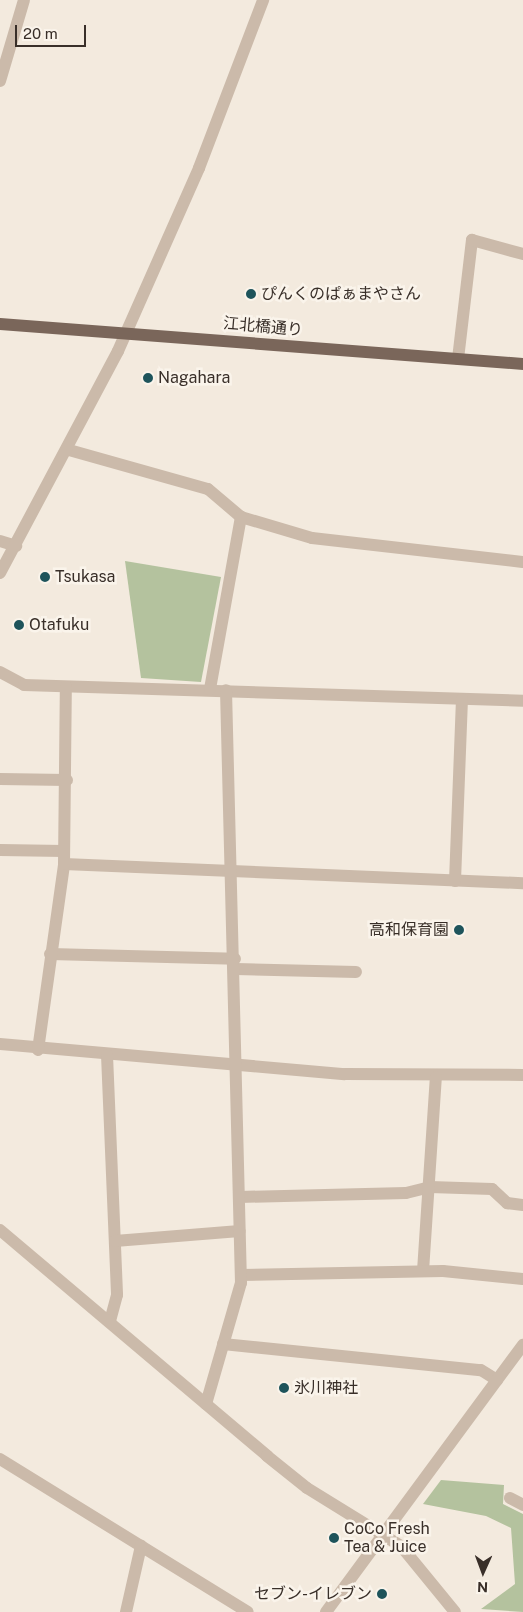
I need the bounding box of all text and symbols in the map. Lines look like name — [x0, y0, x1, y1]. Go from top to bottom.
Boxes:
scale bar — [18, 15, 89, 47]
text: 20 m — [23, 25, 58, 42]
place label: ぴんくのぱぁまやさん — [261, 284, 421, 304]
marker: ぴんくのぱぁまやさん — [245, 288, 257, 300]
street label: 江北橋通り — [222, 314, 304, 340]
place label: Nagahara — [158, 368, 230, 388]
marker: Nagahara — [142, 372, 154, 384]
place label: Tsukasa — [55, 567, 115, 587]
marker: Tsukasa — [39, 571, 51, 583]
place label: Otafuku — [29, 615, 89, 635]
marker: Otafuku — [13, 619, 25, 631]
place label: 高和保育園 — [369, 920, 449, 940]
marker: 高和保育園 — [453, 924, 465, 936]
place label: 氷川神社 — [294, 1378, 358, 1398]
marker: 氷川神社 — [278, 1382, 290, 1394]
place label: CoCo Fresh Tea & Juice — [344, 1519, 430, 1557]
marker: CoCo Fresh Tea & Juice — [328, 1532, 340, 1544]
north arrow — [458, 1547, 508, 1597]
text: N — [477, 1579, 488, 1595]
place label: セブン-イレブン — [254, 1584, 372, 1604]
marker: セブン-イレブン — [376, 1588, 388, 1600]

